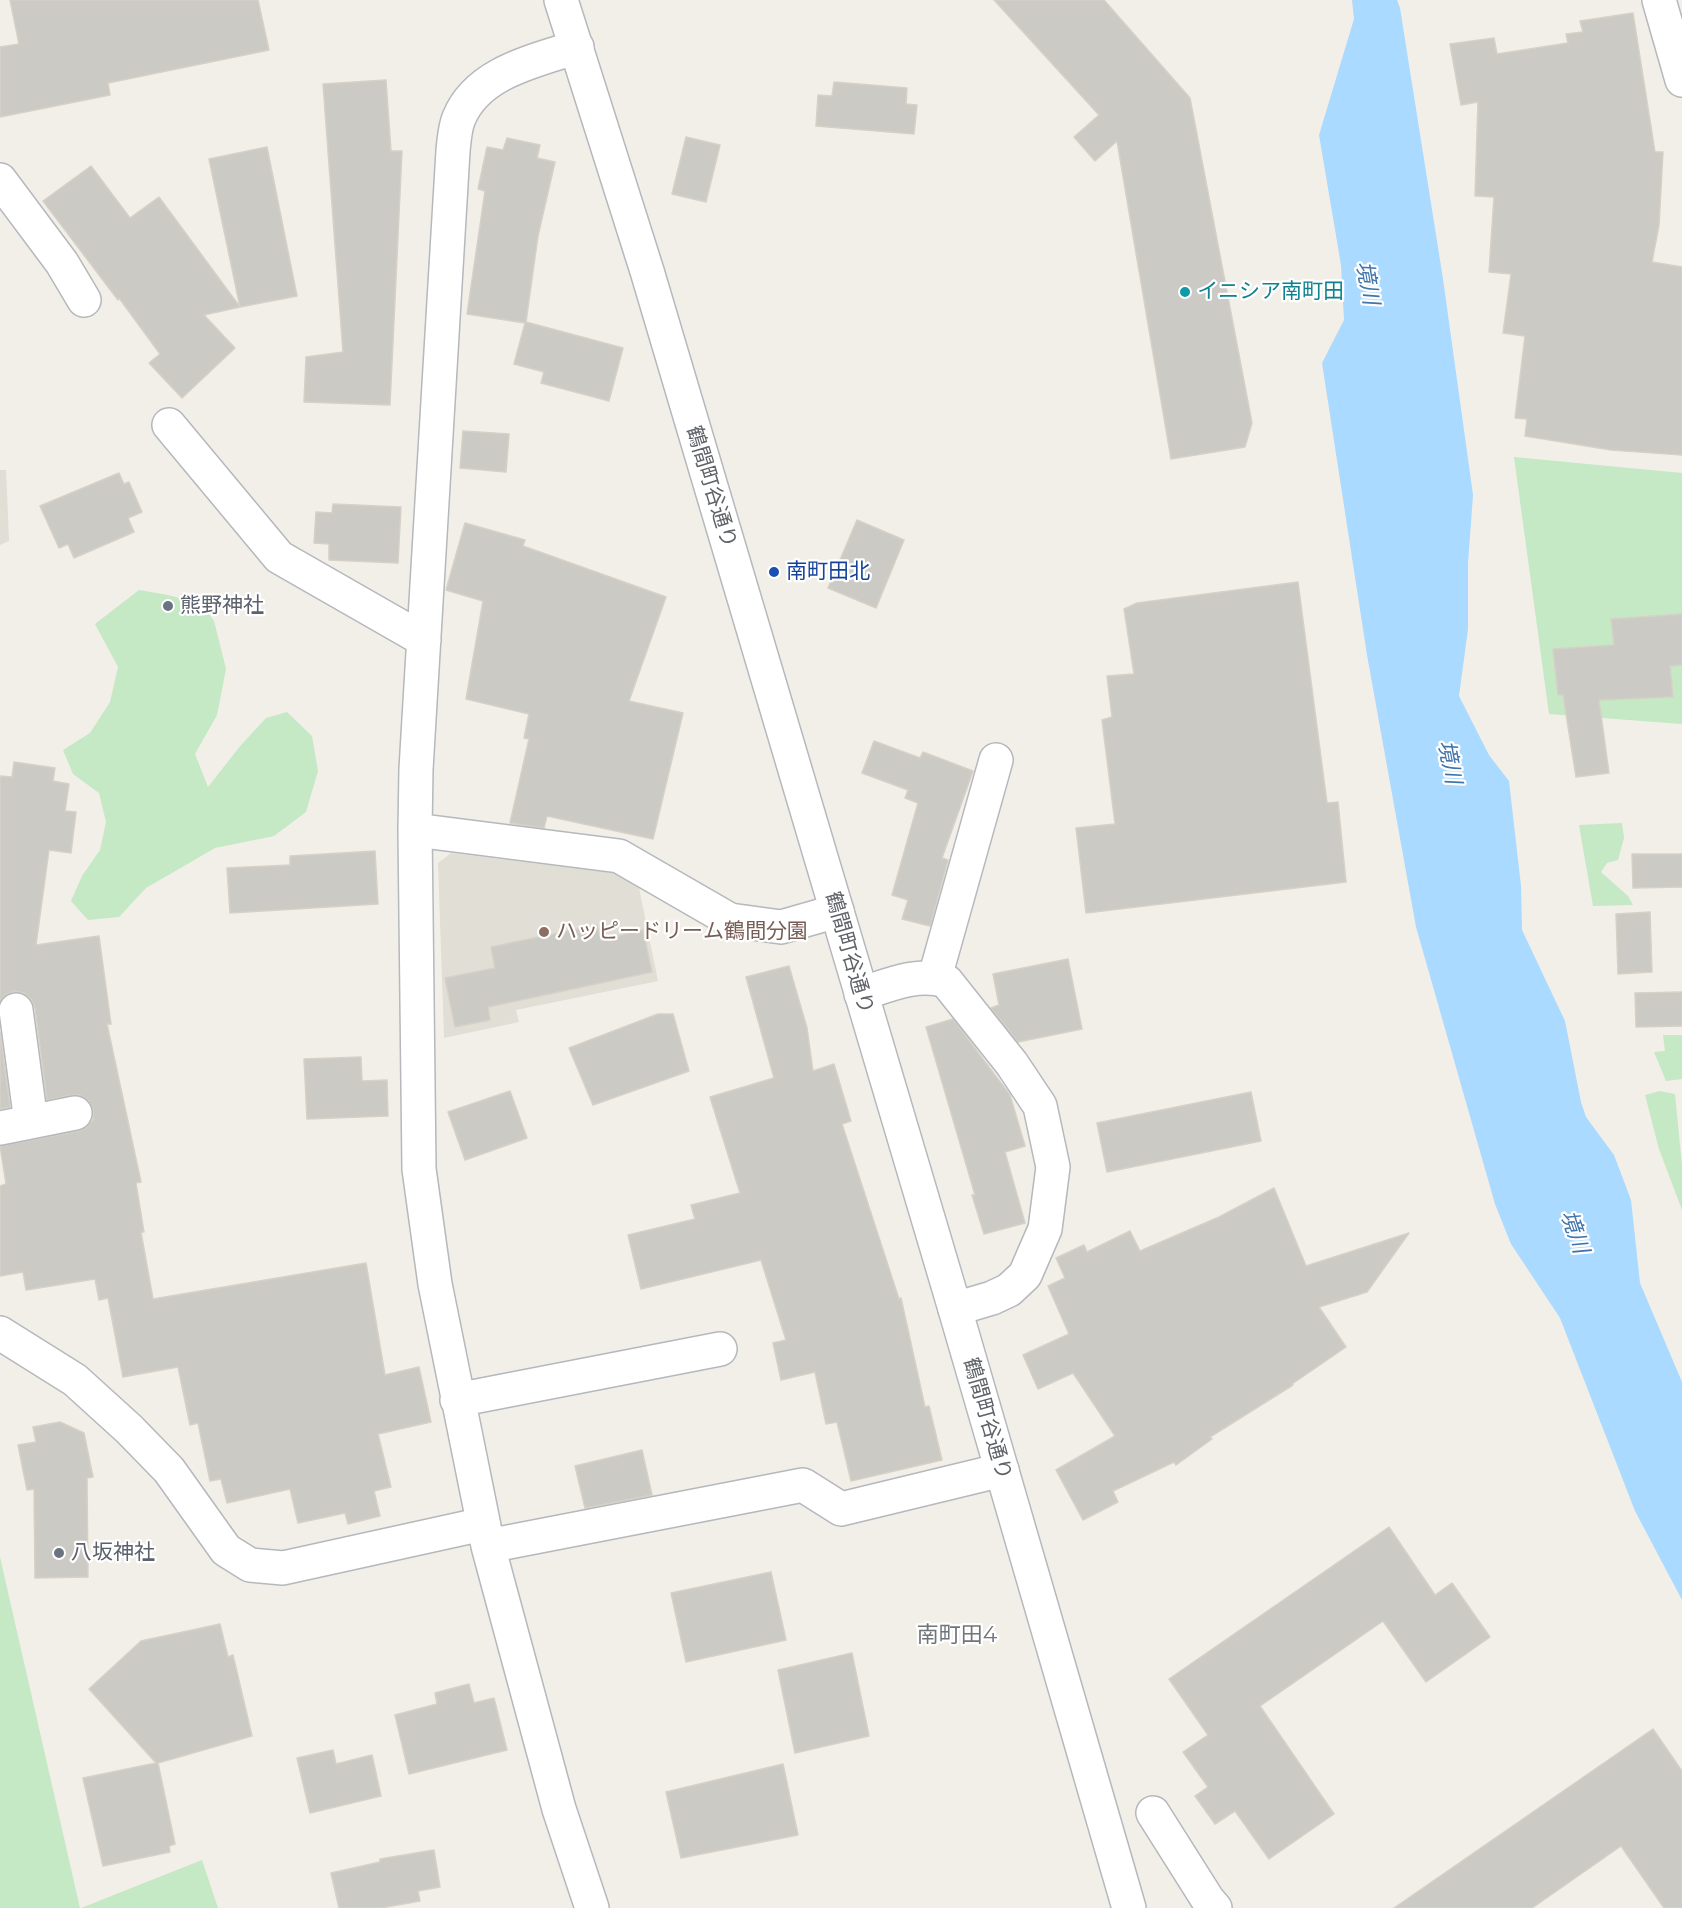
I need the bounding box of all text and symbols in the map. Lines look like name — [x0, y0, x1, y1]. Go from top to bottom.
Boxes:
water label: 境川 — [1350, 259, 1384, 307]
place label: イニシア南町田 — [1197, 279, 1344, 305]
marker: イニシア南町田 — [1178, 285, 1192, 299]
street label: 鶴間町谷通り — [681, 423, 741, 551]
place label: 南町田北 — [786, 559, 870, 585]
marker: 南町田北 — [767, 565, 781, 579]
place label: 熊野神社 — [180, 593, 264, 619]
marker: 熊野神社 — [161, 599, 175, 613]
water label: 境川 — [1432, 738, 1466, 786]
street label: 鶴間町谷通り — [820, 889, 878, 1017]
place label: ハッピードリーム鶴間分園 — [556, 919, 808, 945]
marker: ハッピードリーム鶴間分園 — [537, 925, 551, 939]
water label: 境川 — [1554, 1207, 1594, 1257]
street label: 鶴間町谷通り — [958, 1355, 1016, 1483]
place label: 八坂神社 — [71, 1540, 155, 1566]
marker: 八坂神社 — [52, 1546, 66, 1560]
district label: 南町田4 — [917, 1623, 997, 1649]

